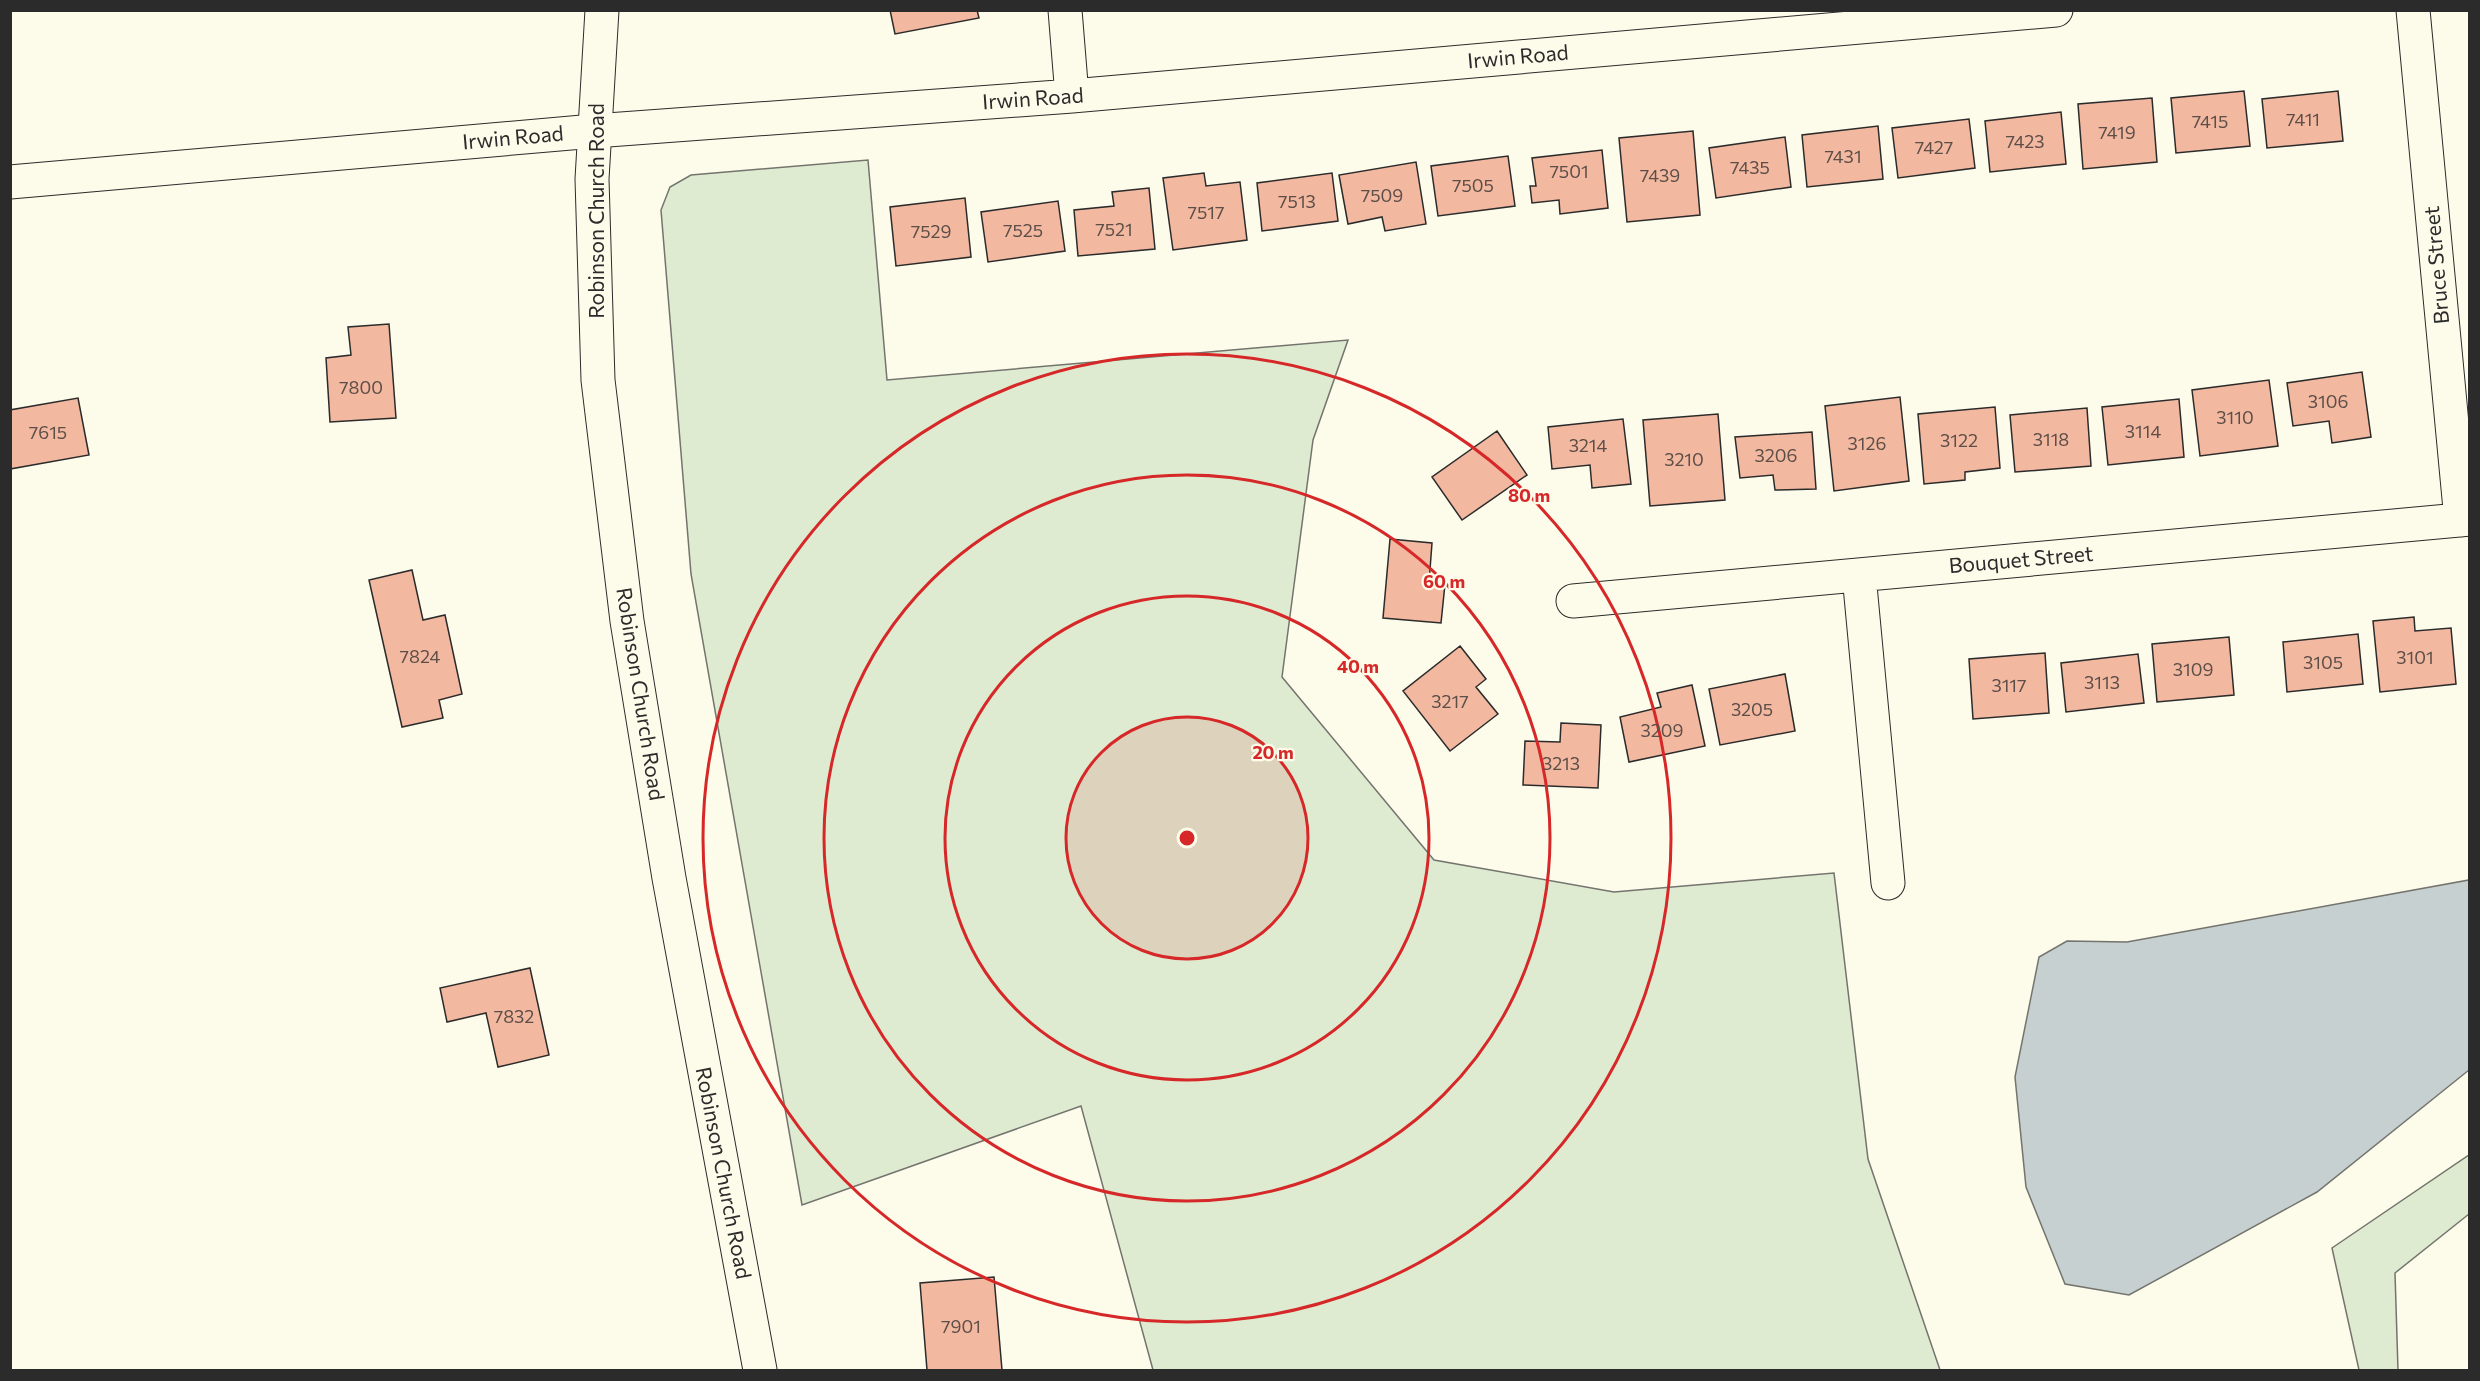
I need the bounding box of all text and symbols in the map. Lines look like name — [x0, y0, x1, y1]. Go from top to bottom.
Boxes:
street label: Irwin Road — [1466, 39, 1570, 72]
street label: Irwin Road — [981, 81, 1084, 114]
street label: Robinson Church Road — [583, 103, 608, 319]
house number: 7411 — [2286, 108, 2320, 130]
house number: 7415 — [2192, 110, 2228, 132]
street label: Irwin Road — [461, 120, 565, 153]
house number: 7419 — [2098, 121, 2136, 143]
house number: 7423 — [2005, 130, 2045, 152]
house number: 7427 — [1915, 136, 1953, 158]
house number: 7431 — [1824, 145, 1862, 167]
house number: 7435 — [1730, 156, 1770, 178]
house number: 7501 — [1549, 160, 1589, 182]
house number: 7439 — [1640, 164, 1680, 186]
house number: 7505 — [1452, 174, 1494, 196]
house number: 7509 — [1361, 184, 1403, 206]
house number: 7513 — [1278, 190, 1316, 212]
house number: 7517 — [1188, 201, 1225, 223]
street label: Bruce Street — [2418, 205, 2453, 325]
house number: 7521 — [1095, 218, 1133, 240]
house number: 7525 — [1003, 219, 1043, 241]
house number: 7529 — [911, 220, 951, 242]
house number: 7800 — [339, 376, 383, 398]
house number: 3106 — [2308, 390, 2348, 412]
house number: 3110 — [2216, 406, 2254, 428]
house number: 3114 — [2125, 420, 2161, 442]
house number: 7615 — [29, 421, 67, 443]
house number: 3118 — [2033, 428, 2069, 450]
house number: 3122 — [1940, 429, 1978, 451]
house number: 3126 — [1848, 432, 1886, 454]
house number: 3214 — [1569, 434, 1608, 456]
house number: 3206 — [1755, 444, 1797, 466]
house number: 3210 — [1664, 448, 1704, 470]
text: 80 m — [1508, 484, 1550, 506]
street label: Bouquet Street — [1948, 540, 2094, 577]
text: 60 m — [1423, 570, 1465, 592]
street label: Robinson Church Road — [612, 585, 671, 802]
house number: 7824 — [400, 645, 441, 667]
house number: 3101 — [2396, 646, 2434, 668]
house number: 3105 — [2303, 651, 2343, 673]
text: 40 m — [1337, 655, 1379, 677]
house number: 3109 — [2173, 658, 2213, 680]
house number: 3113 — [2084, 671, 2120, 693]
house number: 3117 — [1991, 674, 2027, 696]
house number: 3217 — [1431, 690, 1469, 712]
house number: 3205 — [1731, 698, 1773, 720]
house number: 3209 — [1641, 719, 1683, 741]
text: 20 m — [1252, 741, 1294, 763]
house number: 3213 — [1542, 752, 1580, 774]
centre of rings — [1177, 828, 1197, 848]
house number: 7832 — [494, 1005, 534, 1027]
street label: Robinson Church Road — [692, 1065, 757, 1281]
house number: 7901 — [941, 1315, 981, 1337]

